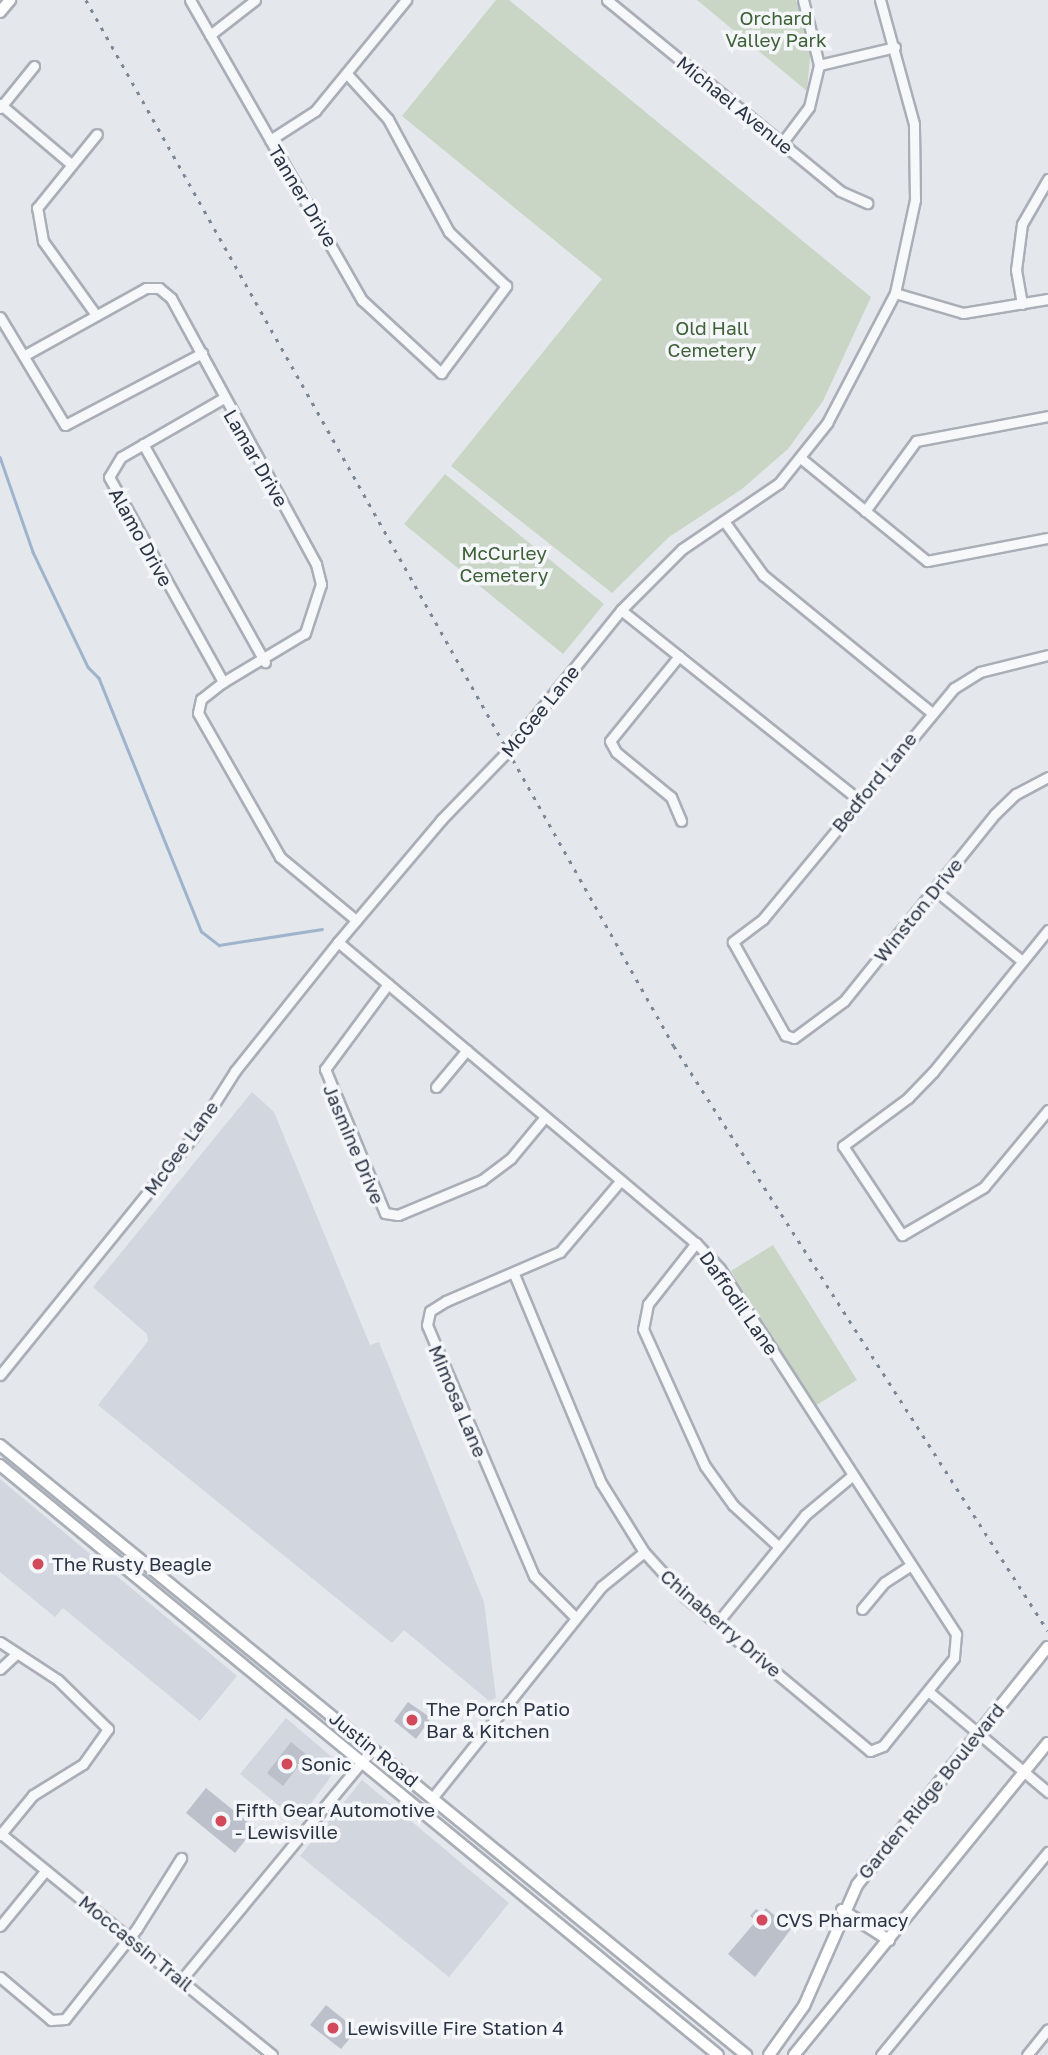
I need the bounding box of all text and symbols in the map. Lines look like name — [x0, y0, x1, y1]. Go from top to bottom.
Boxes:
park label: Orchard Valley Park — [725, 7, 827, 51]
street label: Michael Avenue — [672, 51, 798, 159]
street label: Tanner Drive — [264, 141, 342, 251]
park label: Old Hall Cemetery — [667, 317, 757, 361]
street label: Lamar Drive — [219, 405, 293, 511]
street label: Alamo Drive — [105, 484, 177, 590]
park label: McCurley Cemetery — [459, 542, 549, 586]
street label: McGee Lane — [496, 661, 584, 761]
street label: Bedford Lane — [827, 728, 921, 836]
street label: Winston Drive — [869, 853, 967, 967]
street label: Jasmine Drive — [319, 1081, 389, 1207]
street label: McGee Lane — [139, 1096, 223, 1200]
street label: Daffodil Lane — [695, 1247, 783, 1359]
street label: Mimosa Lane — [424, 1341, 492, 1461]
place label: The Rusty Beagle — [52, 1553, 212, 1575]
marker: The Rusty Beagle — [30, 1556, 46, 1572]
street label: Chinaberry Drive — [656, 1564, 786, 1682]
place label: The Porch Patio Bar & Kitchen — [426, 1698, 570, 1742]
street label: Garden Ridge Boulevard — [853, 1699, 1009, 1883]
street label: Justin Road — [325, 1706, 423, 1792]
marker: The Porch Patio Bar & Kitchen — [404, 1712, 420, 1728]
place label: Sonic — [301, 1753, 352, 1775]
marker: Sonic — [279, 1756, 295, 1772]
place label: Fifth Gear Automotive - Lewisville — [235, 1799, 435, 1843]
marker: Fifth Gear Automotive - Lewisville — [213, 1813, 229, 1829]
street label: Moccassin Trail — [74, 1890, 198, 1996]
place label: CVS Pharmacy — [776, 1909, 908, 1931]
marker: CVS Pharmacy — [754, 1912, 770, 1928]
place label: Lewisville Fire Station 4 — [347, 2017, 564, 2039]
marker: Lewisville Fire Station 4 — [325, 2020, 341, 2036]

